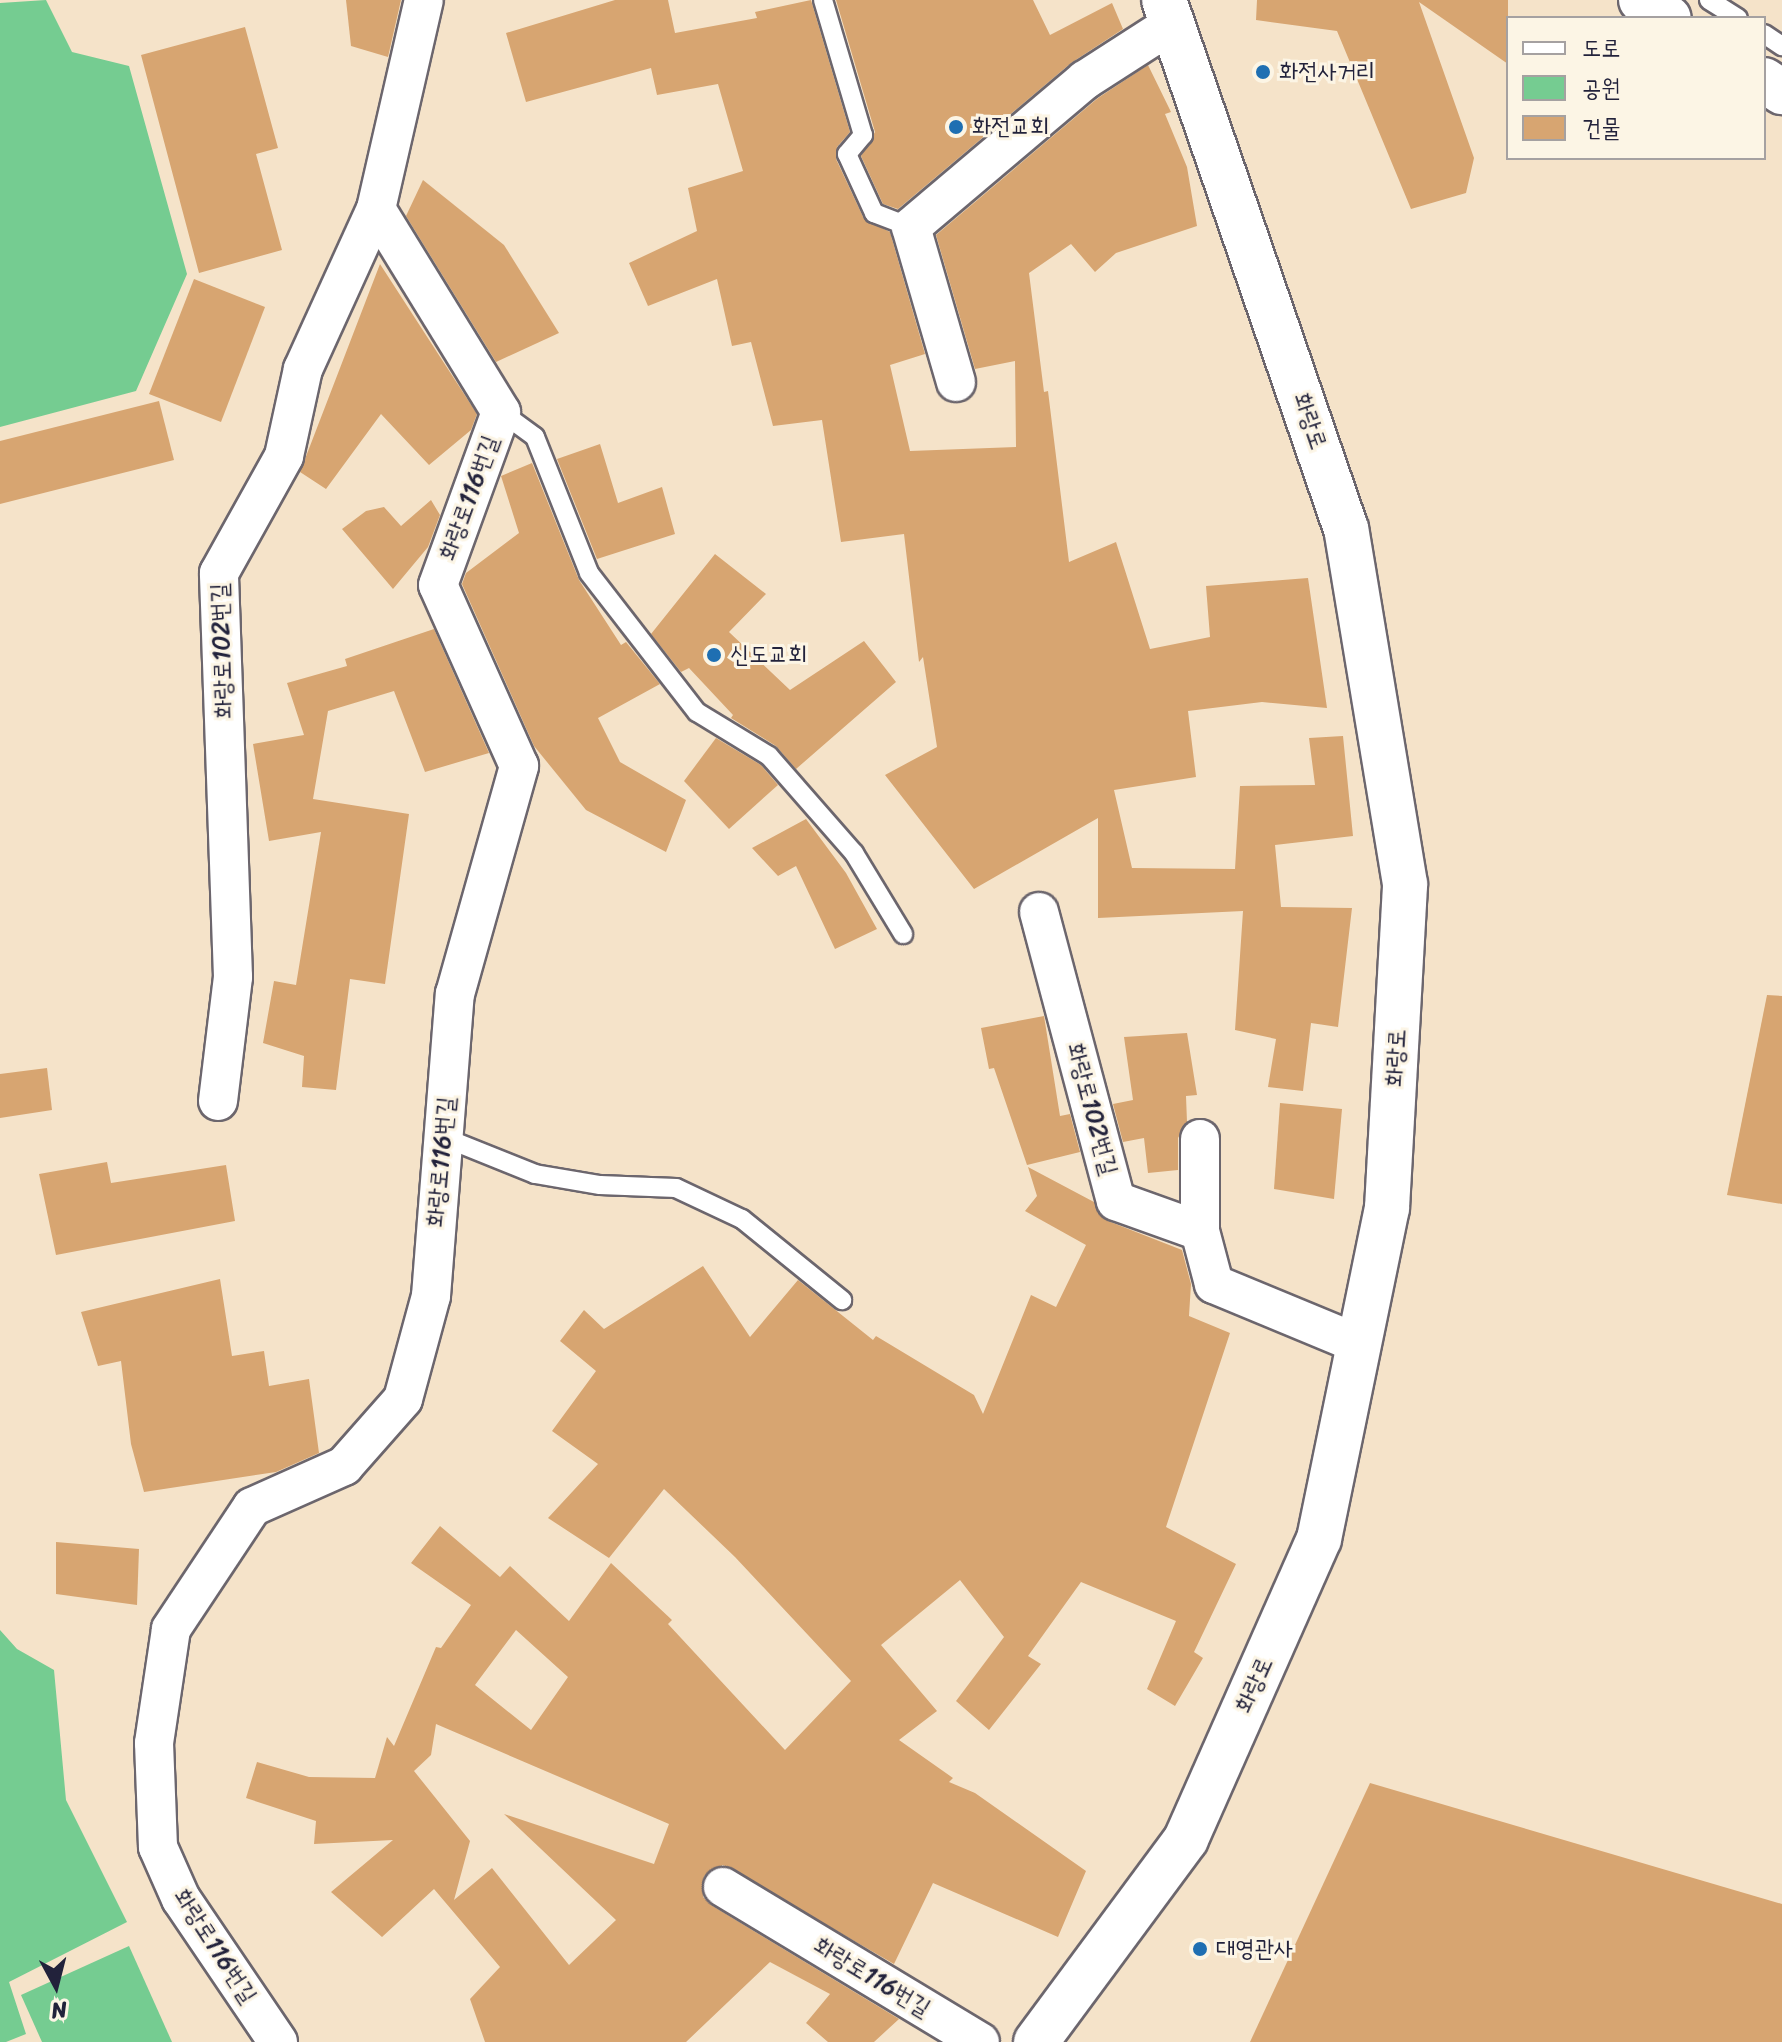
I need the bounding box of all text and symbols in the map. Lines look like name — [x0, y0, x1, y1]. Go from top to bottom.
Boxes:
legend — [1506, 16, 1766, 160]
text: 도로 — [1582, 27, 1621, 69]
place label: 화전사거리 — [1279, 58, 1376, 86]
marker: 화전사거리 — [1254, 63, 1272, 81]
text: 공원 — [1582, 67, 1621, 109]
text: 건물 — [1582, 107, 1621, 149]
place label: 화전교회 — [972, 113, 1049, 141]
marker: 화전교회 — [947, 118, 965, 136]
street label: 화랑로 — [1287, 389, 1333, 453]
street label: 화랑로116번길 — [433, 432, 505, 564]
street label: 화랑로102번길 — [205, 583, 239, 719]
place label: 신도교회 — [730, 641, 807, 669]
marker: 신도교회 — [705, 646, 723, 664]
street label: 화랑로 — [1380, 1028, 1412, 1088]
street label: 화랑로102번길 — [1061, 1040, 1123, 1178]
street label: 화랑로116번길 — [421, 1096, 461, 1228]
street label: 화랑로 — [1229, 1653, 1279, 1717]
street label: 화랑로116번길 — [167, 1883, 263, 2009]
street label: 화랑로116번길 — [809, 1931, 935, 2023]
place label: 대영관사 — [1216, 1935, 1293, 1963]
marker: 대영관사 — [1191, 1940, 1209, 1958]
north arrow — [16, 1946, 96, 2026]
text: N — [49, 1990, 69, 2031]

